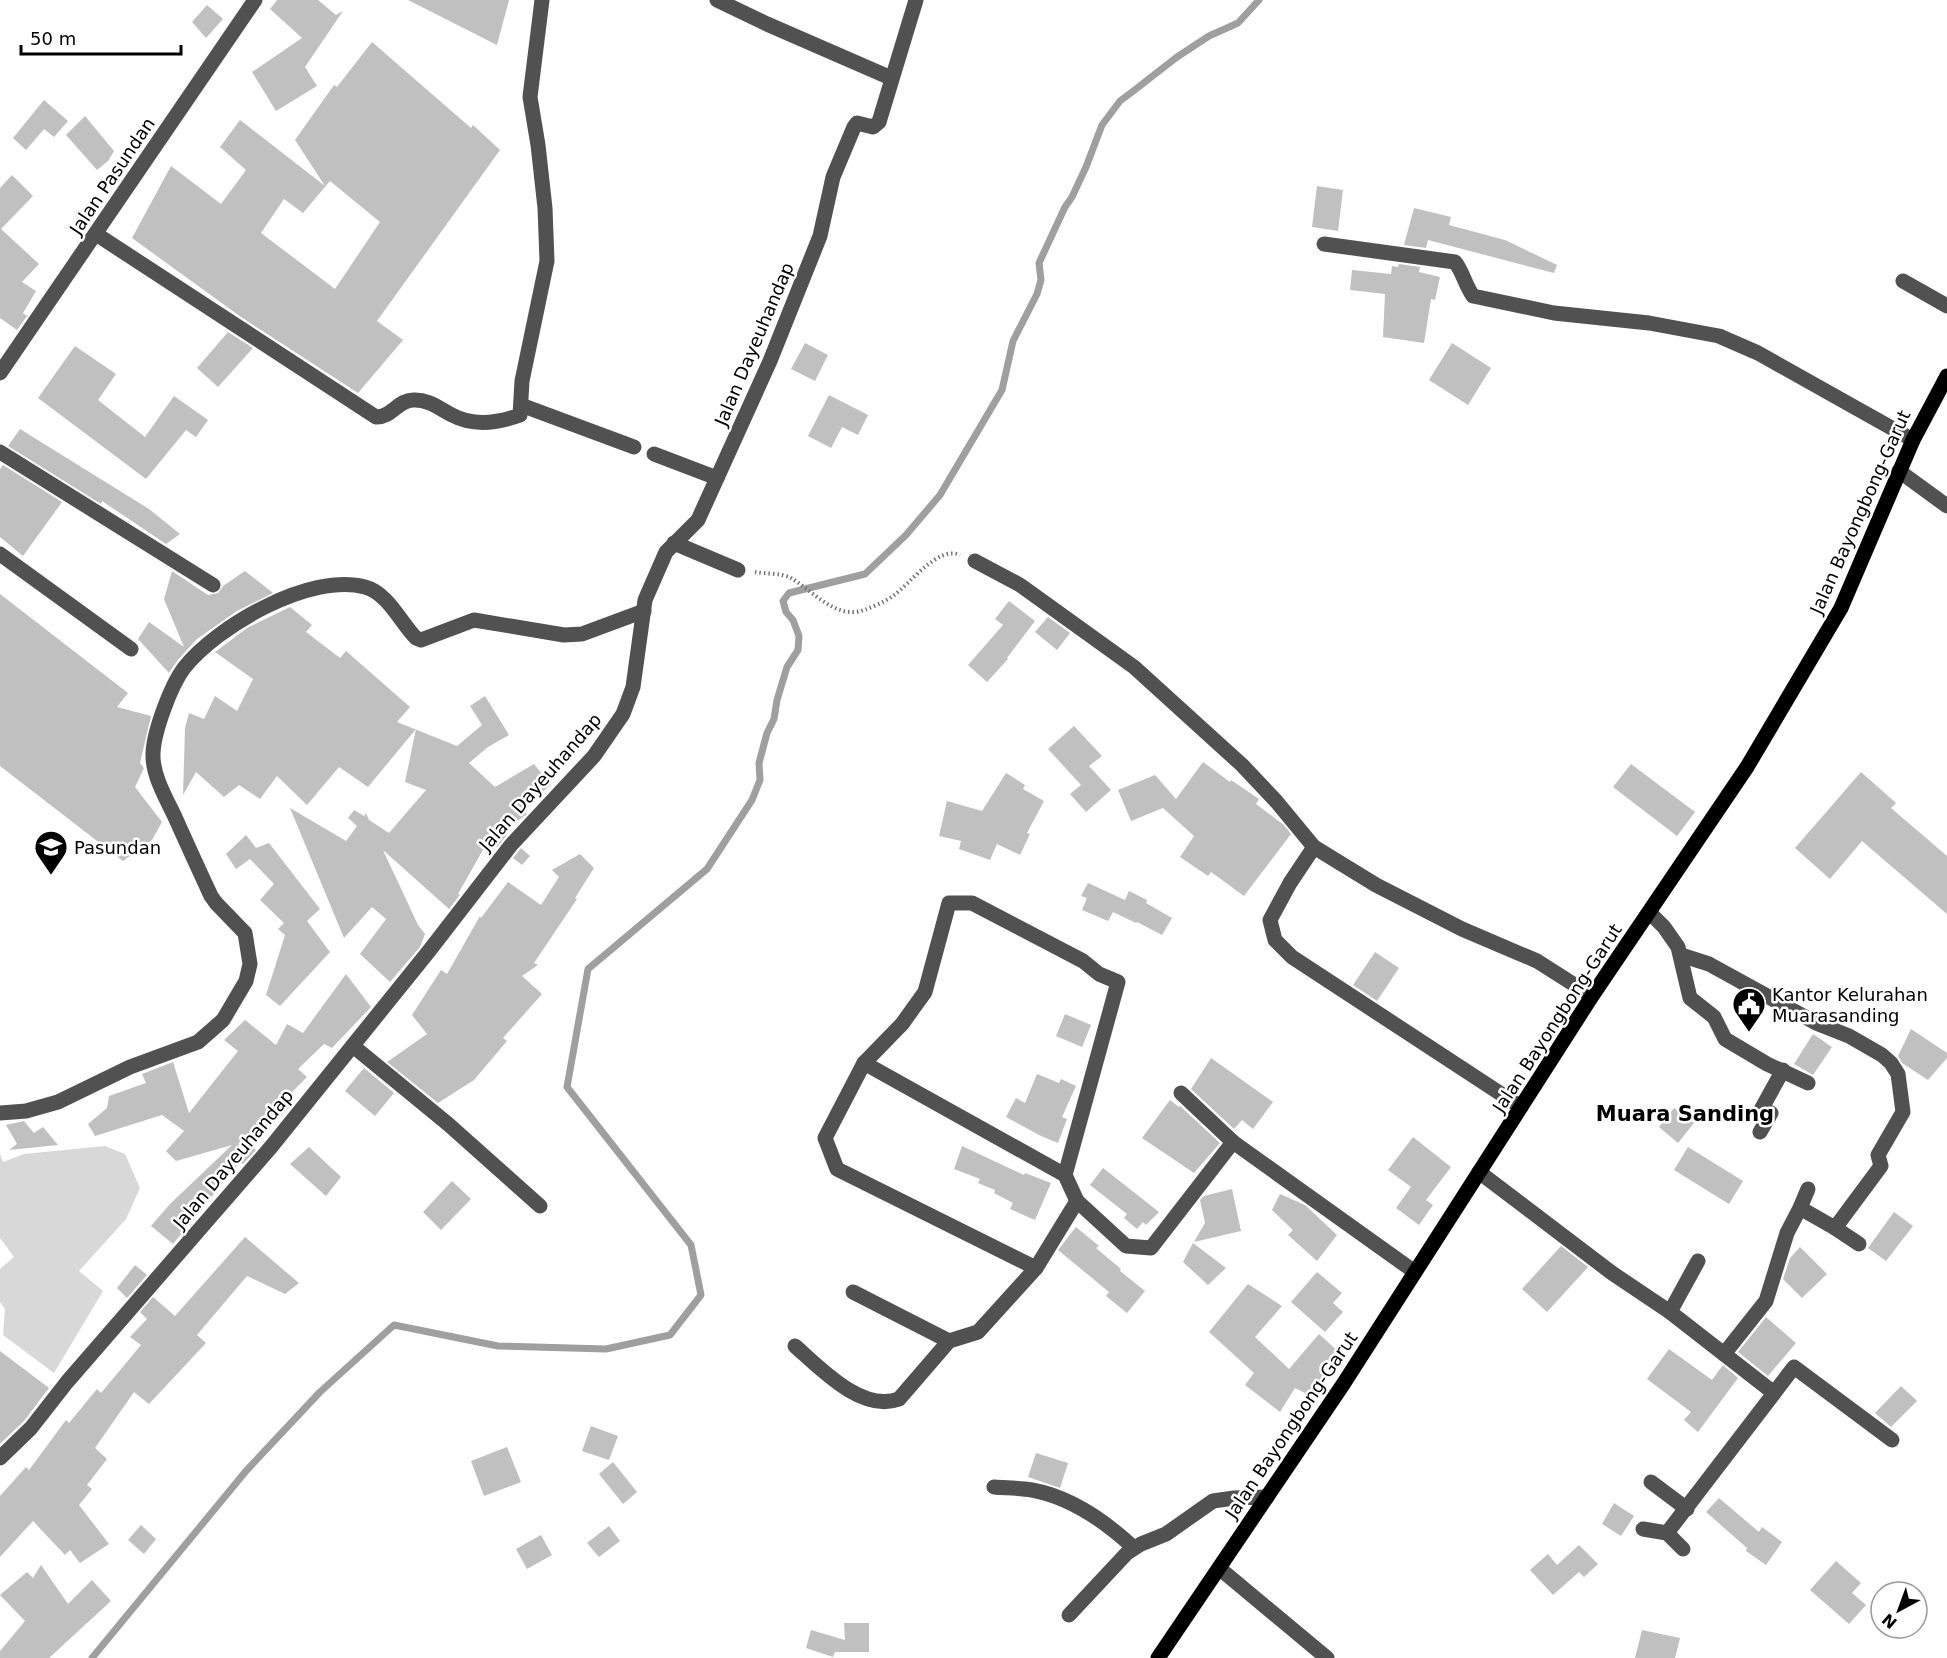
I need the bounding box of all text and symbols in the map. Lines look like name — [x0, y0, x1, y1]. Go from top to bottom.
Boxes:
scale bar — [21, 18, 182, 56]
text: 50 m — [30, 28, 76, 49]
street label: Jalan Pasundan — [65, 113, 159, 239]
street label: Jalan Dayeuhandap — [710, 259, 798, 430]
street label: Jalan Bayongbong-Garut — [1805, 407, 1914, 618]
street label: Jalan Dayeuhandap — [474, 709, 605, 856]
school or university icon: Pasundan — [33, 829, 69, 876]
place label: Pasundan — [74, 837, 161, 858]
street label: Jalan Bayongbong-Garut — [1488, 920, 1626, 1117]
place label: Kantor Kelurahan Muarasanding — [1772, 984, 1928, 1026]
public building icon: Kantor Kelurahan Muarasanding — [1731, 986, 1767, 1033]
street label: Jalan Dayeuhandap — [168, 1085, 297, 1234]
district label: Muara Sanding — [1596, 1102, 1774, 1126]
street label: Jalan Bayongbong-Garut — [1220, 1328, 1361, 1523]
north arrow — [1869, 1580, 1929, 1640]
text: N — [1878, 1609, 1901, 1633]

